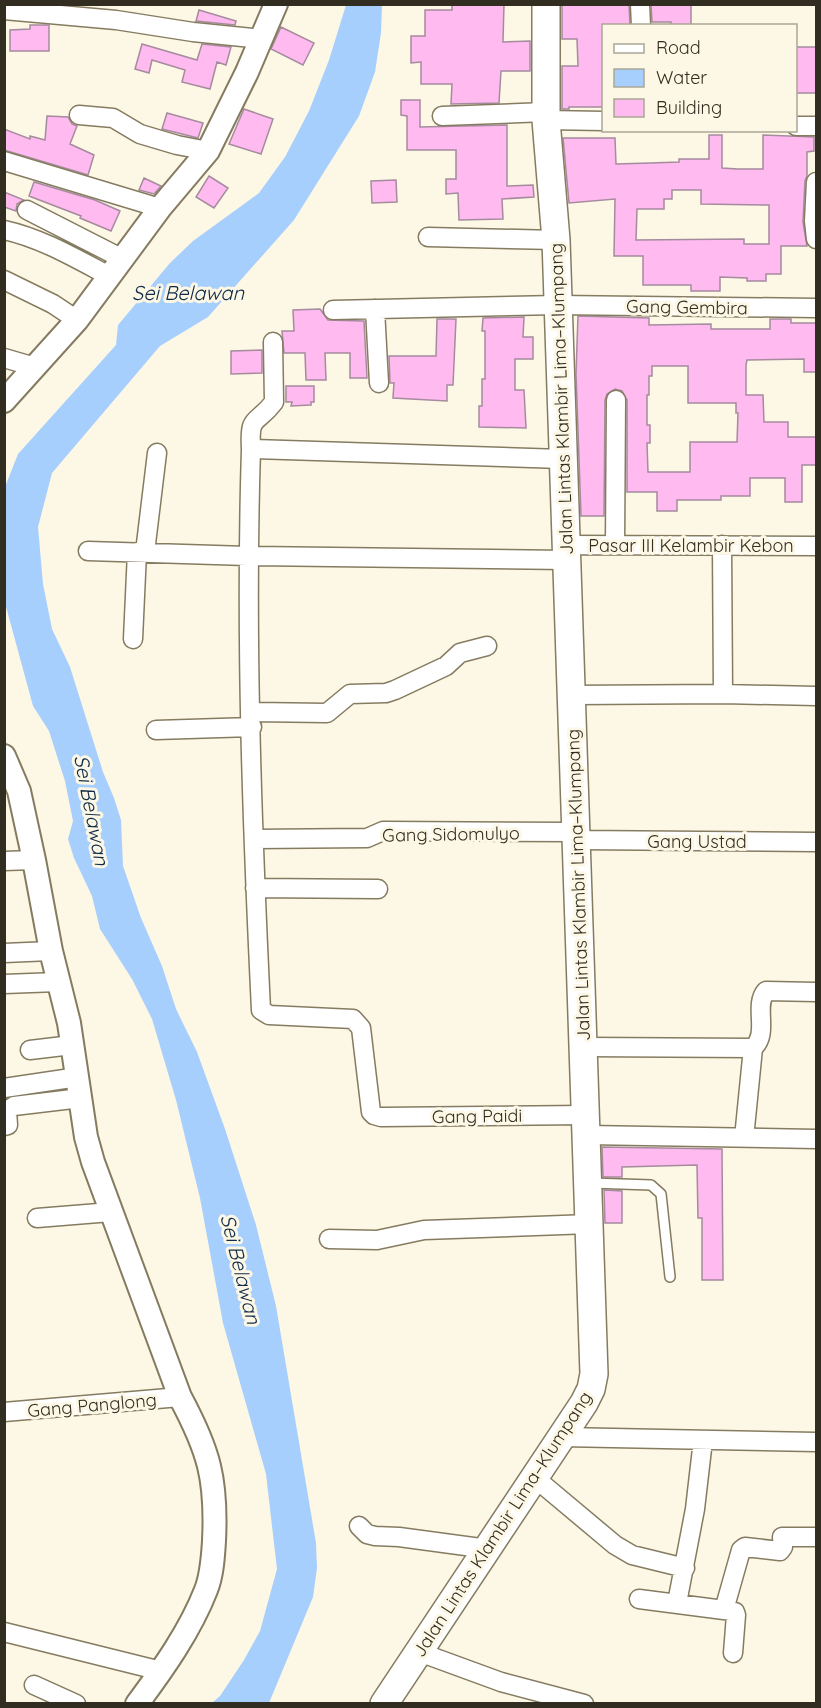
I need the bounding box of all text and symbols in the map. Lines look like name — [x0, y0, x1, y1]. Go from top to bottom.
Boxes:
legend — [602, 24, 797, 132]
text: Road — [656, 36, 701, 59]
text: Water — [656, 66, 707, 89]
text: Building — [656, 96, 722, 119]
street label: Jalan Lintas Klambir Lima–Klumpang — [544, 243, 578, 555]
water label: Sei Belawan — [132, 280, 244, 305]
street label: Gang Gembira — [626, 294, 748, 320]
street label: Pasar III Kelambir Kebon — [588, 534, 794, 557]
street label: Jalan Lintas Klambir Lima–Klumpang — [561, 729, 595, 1041]
water label: Sei Belawan — [69, 753, 115, 868]
street label: Gang Sidomulyo — [382, 821, 520, 847]
street label: Gang Ustad — [647, 830, 747, 853]
street label: Gang Paidi — [432, 1104, 522, 1128]
water label: Sei Belawan — [215, 1212, 267, 1327]
street label: Jalan Lintas Klambir Lima–Klumpang — [407, 1387, 597, 1661]
street label: Gang Panglong — [26, 1388, 158, 1422]

